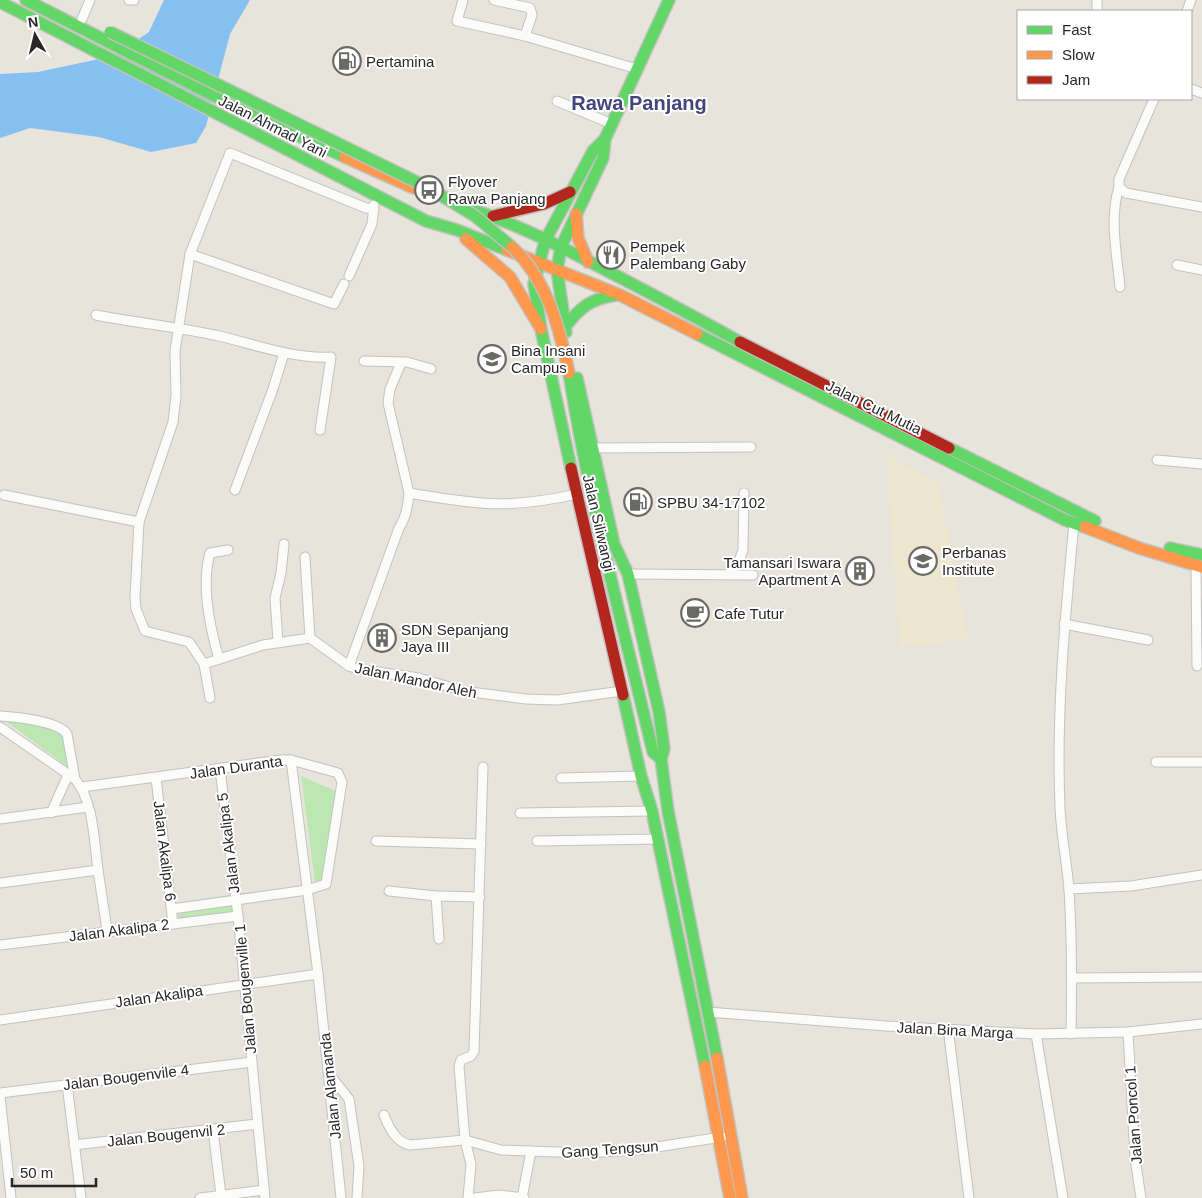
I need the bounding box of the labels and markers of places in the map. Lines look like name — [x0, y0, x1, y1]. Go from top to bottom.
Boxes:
fuel station icon: Pertamina — [332, 46, 362, 76]
place label: Pertamina — [366, 53, 435, 70]
place label: Flyover Rawa Panjang — [448, 173, 546, 207]
bus stop icon: Flyover Rawa Panjang — [414, 175, 444, 205]
place label: Pempek Palembang Gaby — [630, 238, 746, 272]
restaurant icon: Pempek Palembang Gaby — [596, 240, 626, 270]
place label: Bina Insani Campus — [511, 342, 585, 376]
school or university icon: Bina Insani Campus — [477, 344, 507, 374]
fuel station icon: SPBU 34-17102 — [623, 487, 653, 517]
place label: SPBU 34-17102 — [657, 494, 765, 511]
place label: Perbanas Institute — [942, 544, 1006, 578]
school or university icon: Perbanas Institute — [908, 546, 938, 576]
place label: Tamansari Iswara Apartment A — [723, 554, 842, 588]
building icon: Tamansari Iswara Apartment A — [845, 556, 875, 586]
cafe icon: Cafe Tutur — [680, 598, 710, 628]
place label: Cafe Tutur — [714, 605, 784, 622]
place label: SDN Sepanjang Jaya III — [401, 621, 509, 655]
building icon: SDN Sepanjang Jaya III — [367, 623, 397, 653]

